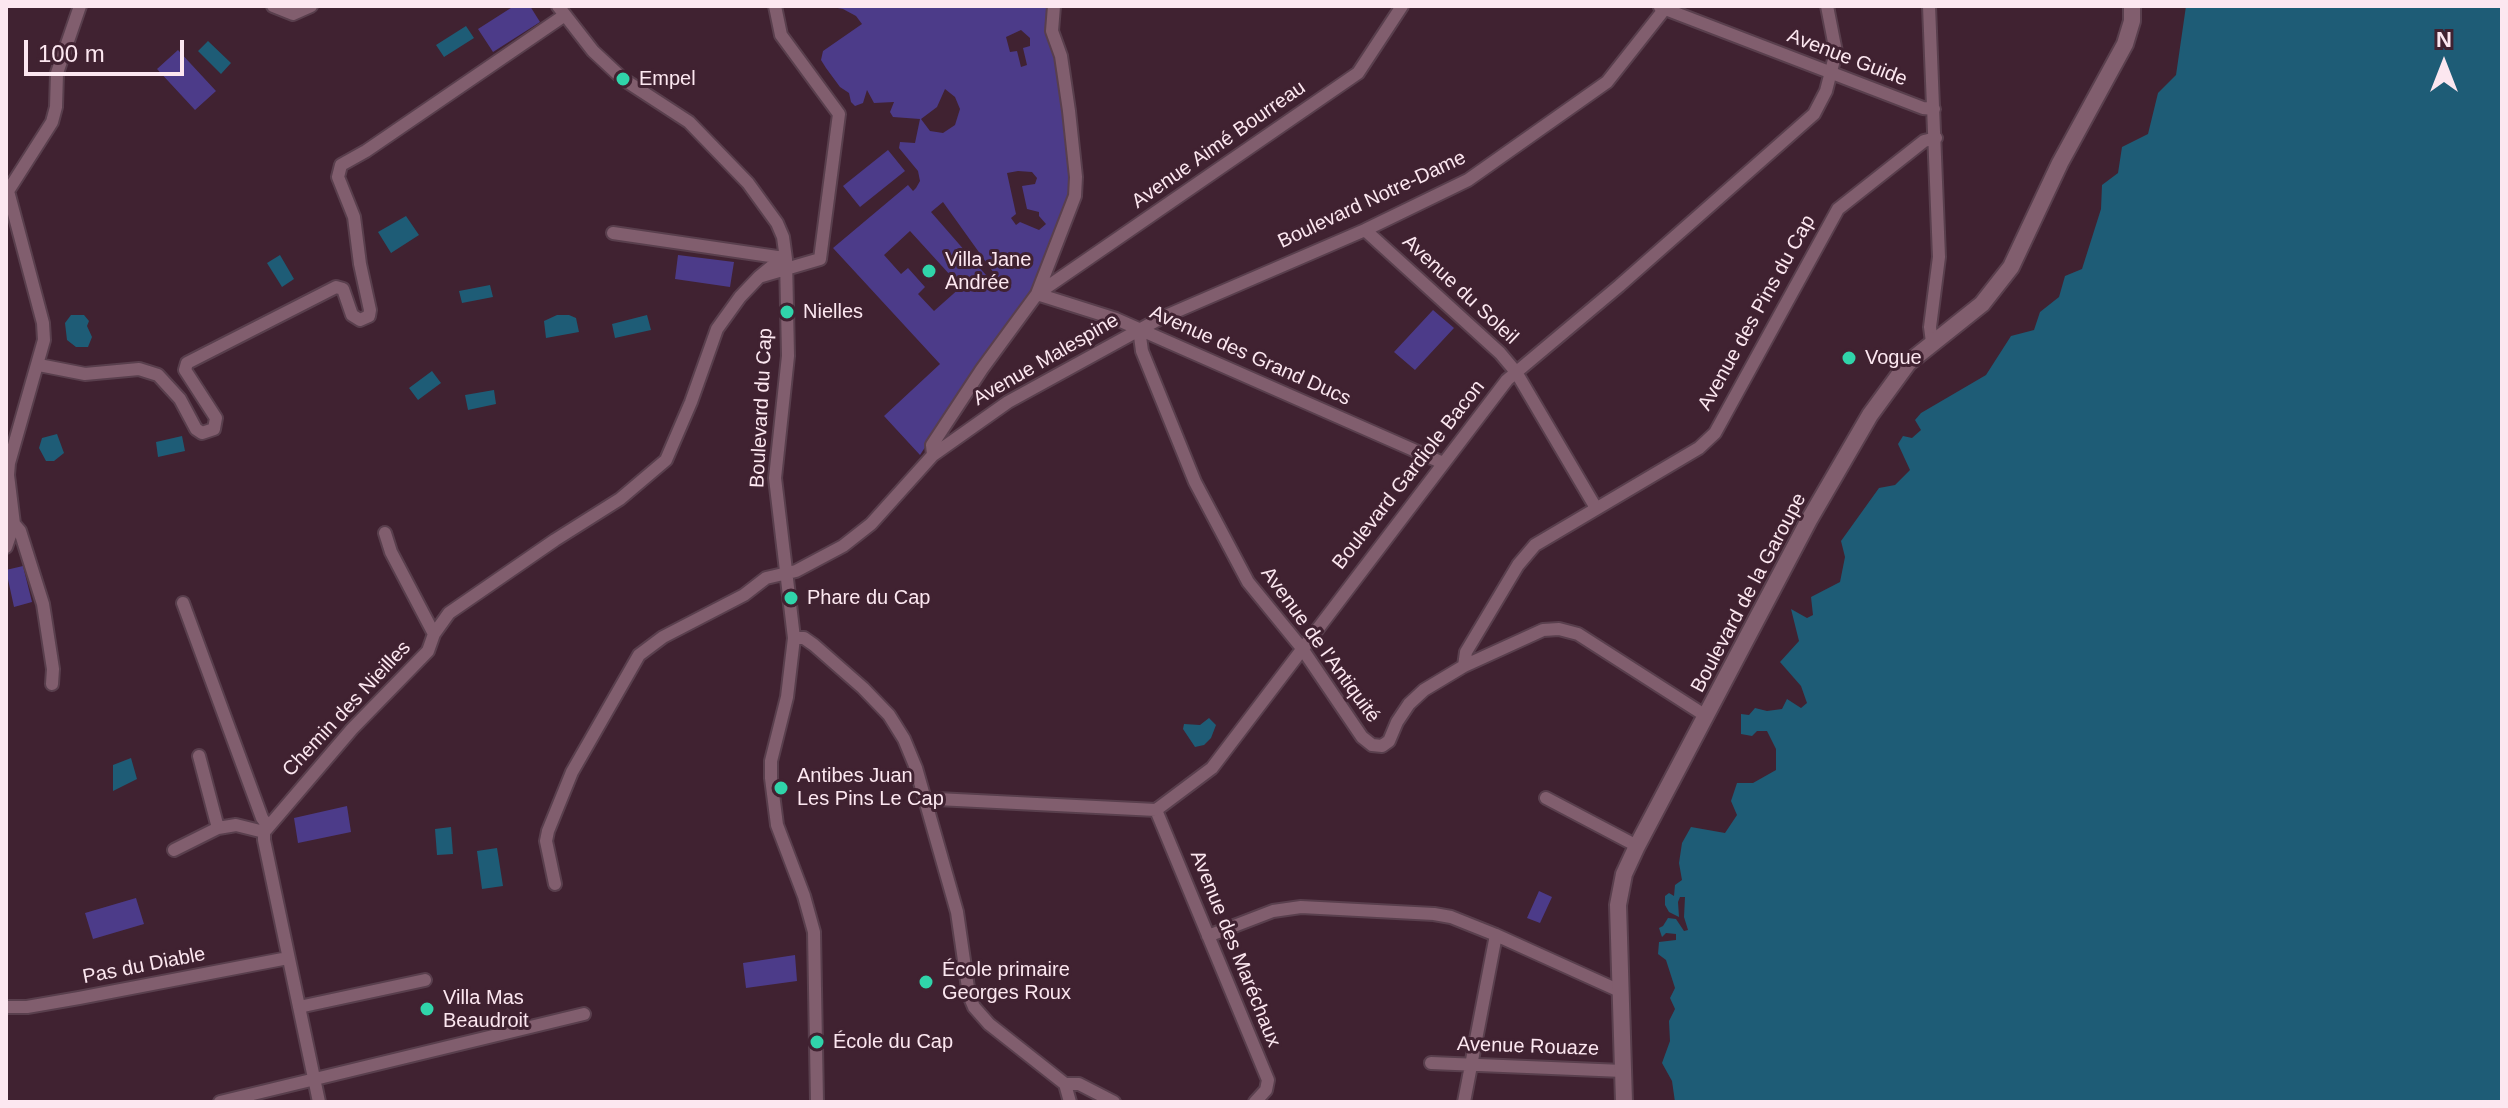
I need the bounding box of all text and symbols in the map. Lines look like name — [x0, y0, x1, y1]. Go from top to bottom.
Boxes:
scale bar — [28, 24, 188, 74]
street label: Avenue Guide — [1784, 24, 1910, 92]
north arrow — [2404, 24, 2484, 104]
text: N — [2436, 27, 2452, 52]
text: 100 m — [38, 40, 105, 67]
place label: Empel — [639, 67, 696, 91]
marker: Empel — [614, 70, 632, 88]
street label: Avenue Aimé Bourreau — [1128, 76, 1310, 214]
street label: Boulevard Notre-Dame — [1274, 146, 1470, 254]
street label: Avenue des Pins du Cap — [1693, 211, 1821, 415]
street label: Avenue du Soleil — [1397, 230, 1523, 350]
place label: Villa Jane Andrée — [945, 248, 1031, 295]
marker: Villa Jane Andrée — [920, 262, 938, 280]
place label: Nielles — [803, 300, 863, 324]
street label: Avenue des Grand Ducs — [1146, 301, 1354, 411]
marker: Nielles — [778, 303, 796, 321]
street label: Avenue Malespine — [969, 309, 1123, 411]
street label: Boulevard du Cap — [746, 327, 778, 489]
place label: Vogue — [1865, 346, 1922, 370]
marker: Vogue — [1840, 349, 1858, 367]
street label: Boulevard Gardiole Bacon — [1328, 376, 1490, 574]
street label: Boulevard de la Garoupe — [1686, 489, 1812, 697]
street label: Avenue de l'Antiquité — [1255, 562, 1385, 728]
place label: Phare du Cap — [807, 586, 930, 610]
marker: Phare du Cap — [782, 589, 800, 607]
street label: Chemin des Nieilles — [278, 636, 416, 782]
place label: Antibes Juan Les Pins Le Cap — [797, 764, 944, 811]
marker: Antibes Juan Les Pins Le Cap — [772, 779, 790, 797]
street label: Avenue des Maréchaux — [1185, 847, 1285, 1051]
street label: Pas du Diable — [81, 942, 207, 990]
place label: École primaire Georges Roux — [942, 958, 1071, 1005]
marker: École primaire Georges Roux — [917, 973, 935, 991]
place label: Villa Mas Beaudroit — [443, 986, 529, 1033]
marker: Villa Mas Beaudroit — [418, 1000, 436, 1018]
place label: École du Cap — [833, 1030, 953, 1054]
marker: École du Cap — [808, 1033, 826, 1051]
street label: Avenue Rouaze — [1457, 1033, 1599, 1061]

